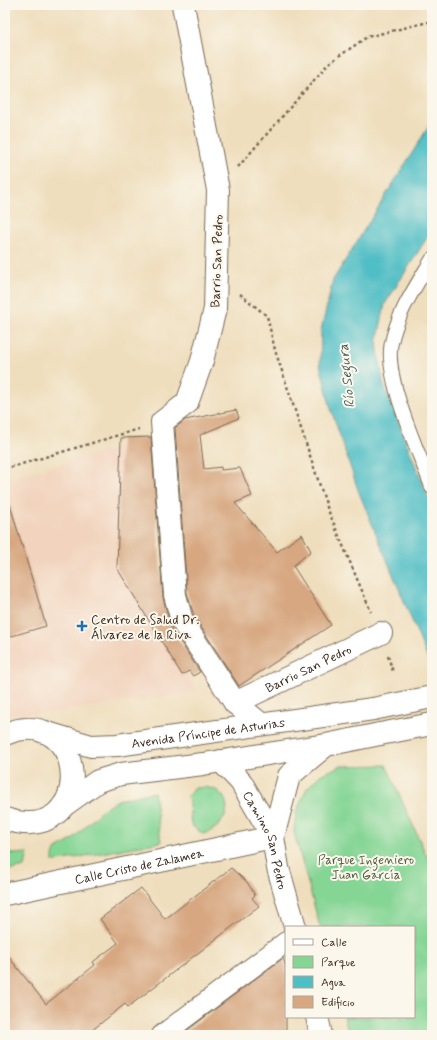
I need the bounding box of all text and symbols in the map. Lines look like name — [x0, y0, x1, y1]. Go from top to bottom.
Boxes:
street label: Barrio San Pedro — [207, 214, 228, 308]
water label: Río Segura — [335, 343, 361, 409]
place label: Centro de Salud Dr. Álvarez de la Riva — [91, 612, 199, 644]
marker: Centro de Salud Dr. Álvarez de la Riva — [76, 620, 88, 632]
street label: Barrio San Pedro — [263, 641, 354, 697]
street label: Avenida Príncipe de Asturias — [130, 714, 286, 753]
street label: Camino San Pedro — [238, 788, 291, 891]
street label: Calle Cristo de Zalamea — [73, 845, 206, 889]
park label: Parque Ingeniero Juan García — [318, 852, 414, 884]
legend — [285, 926, 415, 1018]
text: Calle — [321, 935, 347, 951]
text: Parque — [321, 955, 356, 971]
text: Agua — [321, 975, 346, 991]
text: Edificio — [321, 995, 355, 1011]

